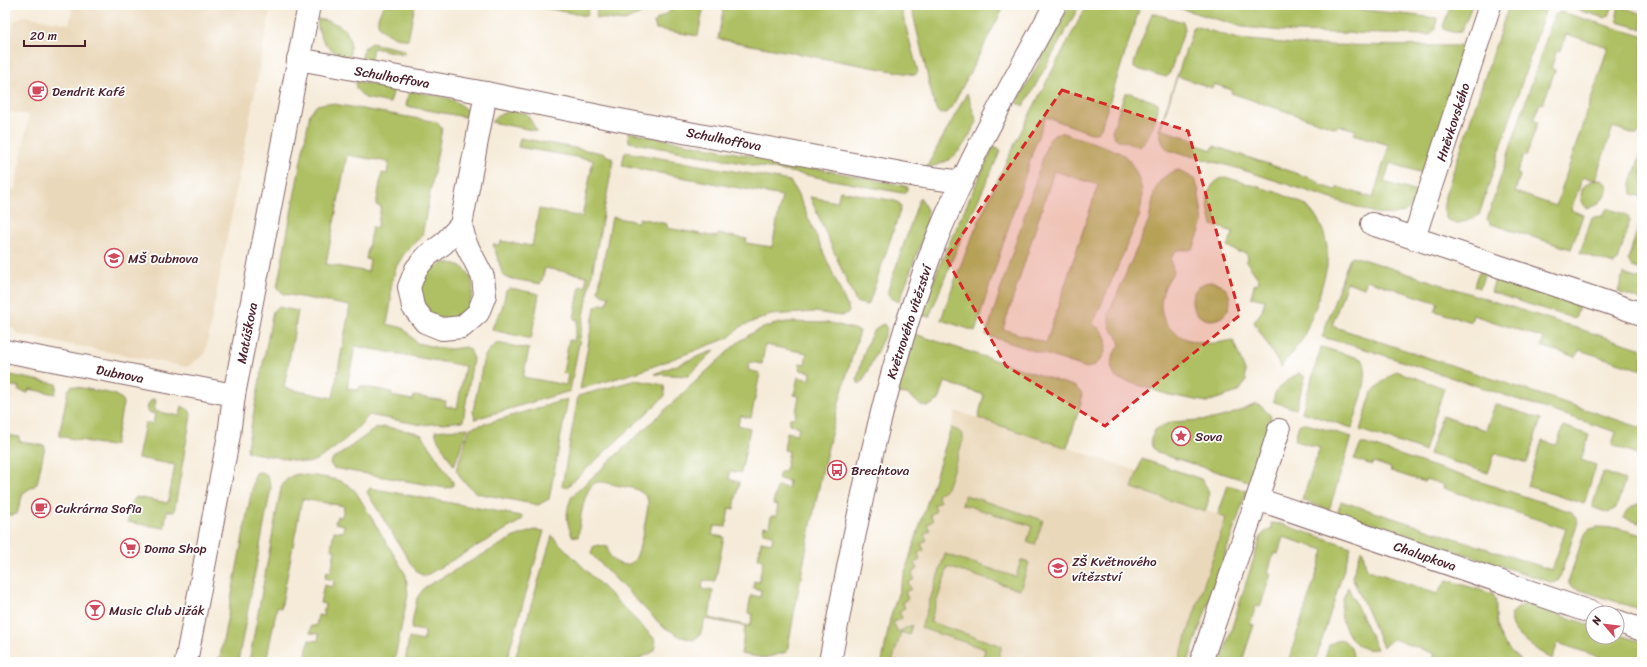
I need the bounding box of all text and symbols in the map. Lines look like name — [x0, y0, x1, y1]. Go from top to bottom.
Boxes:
scale bar — [24, 22, 85, 48]
text: 20 m — [30, 25, 57, 47]
street label: Schulhoffova — [353, 59, 432, 95]
street label: Hněvkovského — [1429, 79, 1477, 164]
cafe icon: Dendrit Kafé — [27, 80, 49, 102]
place label: Dendrit Kafé — [52, 80, 125, 103]
street label: Schulhoffova — [684, 120, 764, 158]
school or university icon: MŠ Dubnova — [103, 247, 125, 269]
place label: MŠ Dubnova — [128, 247, 199, 270]
street label: Květnového vítězství — [880, 261, 939, 382]
street label: Matúškova — [230, 300, 264, 366]
street label: Dubnova — [94, 358, 146, 390]
place icon: Sova — [1170, 425, 1192, 447]
place label: Sova — [1195, 425, 1223, 448]
bus stop icon: Brechtova — [826, 459, 848, 481]
place label: Brechtova — [851, 459, 910, 482]
cafe icon: Cukrárna Sofia — [30, 497, 52, 519]
place label: Cukrárna Sofia — [55, 497, 142, 520]
street label: Chalupkova — [1391, 535, 1460, 578]
supermarket icon: Doma Shop — [119, 537, 141, 559]
place label: Doma Shop — [144, 537, 207, 560]
place label: ZŠ Květnového vítězství — [1072, 550, 1157, 588]
school or university icon: ZŠ Květnového vítězství — [1047, 557, 1069, 579]
bar icon: Music Club Jižák — [84, 599, 106, 621]
place label: Music Club Jižák — [109, 599, 205, 622]
north arrow — [1585, 605, 1625, 645]
text: N — [1586, 612, 1607, 629]

